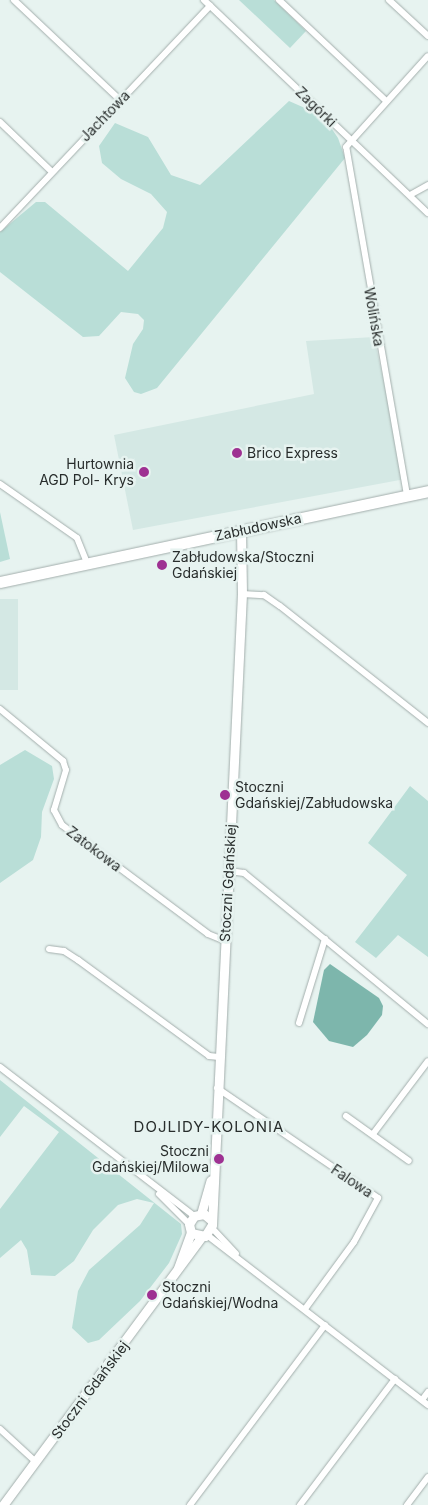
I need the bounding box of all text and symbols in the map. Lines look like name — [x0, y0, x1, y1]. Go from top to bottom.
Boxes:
street label: Zagórki — [292, 84, 340, 130]
street label: Jachtowa — [77, 87, 133, 145]
street label: Wolińska — [361, 286, 387, 348]
place label: Brico Express — [247, 445, 338, 461]
marker: Brico Express — [231, 447, 243, 459]
place label: Hurtownia AGD Pol- Krys — [39, 456, 134, 488]
marker: Hurtownia AGD Pol- Krys — [138, 466, 150, 478]
street label: Zabłudowska — [213, 510, 303, 544]
place label: Zabłudowska/Stoczni Gdańskiej — [172, 549, 314, 582]
marker: Zabłudowska/Stoczni Gdańskiej — [156, 559, 168, 571]
place label: Stoczni Gdańskiej/Zabłudowska — [235, 779, 393, 812]
marker: Stoczni Gdańskiej/Zabłudowska — [219, 789, 231, 801]
street label: Zatokowa — [63, 823, 125, 875]
street label: Stoczni Gdańskiej — [217, 824, 239, 942]
district label: DOJLIDY-KOLONIA — [132, 1118, 286, 1136]
place label: Stoczni Gdańskiej/Milowa — [92, 1143, 209, 1176]
marker: Stoczni Gdańskiej/Milowa — [213, 1153, 225, 1165]
street label: Falowa — [328, 1161, 376, 1201]
place label: Stoczni Gdańskiej/Wodna — [162, 1279, 278, 1311]
marker: Stoczni Gdańskiej/Wodna — [146, 1289, 158, 1301]
street label: Stoczni Gdańskiej — [48, 1338, 132, 1442]

